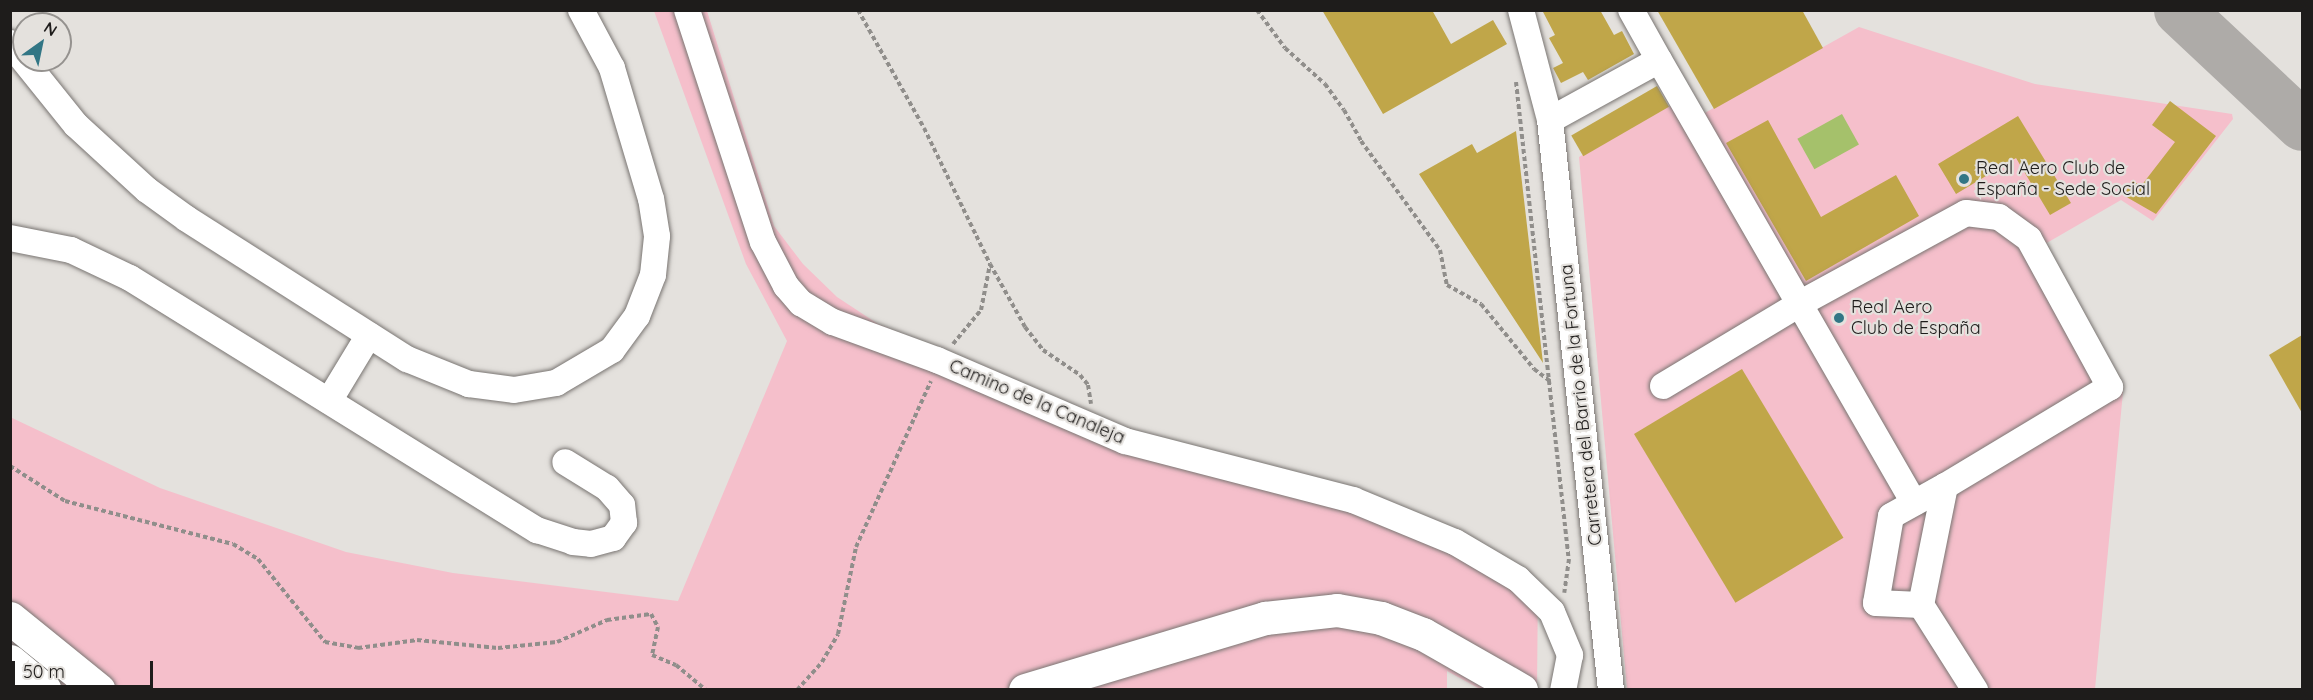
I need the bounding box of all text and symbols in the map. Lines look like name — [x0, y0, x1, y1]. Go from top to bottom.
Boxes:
north arrow — [12, 12, 72, 72]
text: N — [40, 17, 61, 40]
place label: Real Aero Club de España - Sede Social — [1976, 158, 2150, 201]
marker: Real Aero Club de España - Sede Social — [1957, 172, 1971, 186]
street label: Carretera del Barrio de la Fortuna — [1555, 263, 1607, 547]
place label: Real Aero Club de España — [1851, 297, 1981, 340]
marker: Real Aero Club de España — [1832, 311, 1846, 325]
street label: Camino de la Canaleja — [946, 355, 1128, 449]
scale bar — [15, 649, 156, 687]
text: 50 m — [23, 660, 65, 683]

